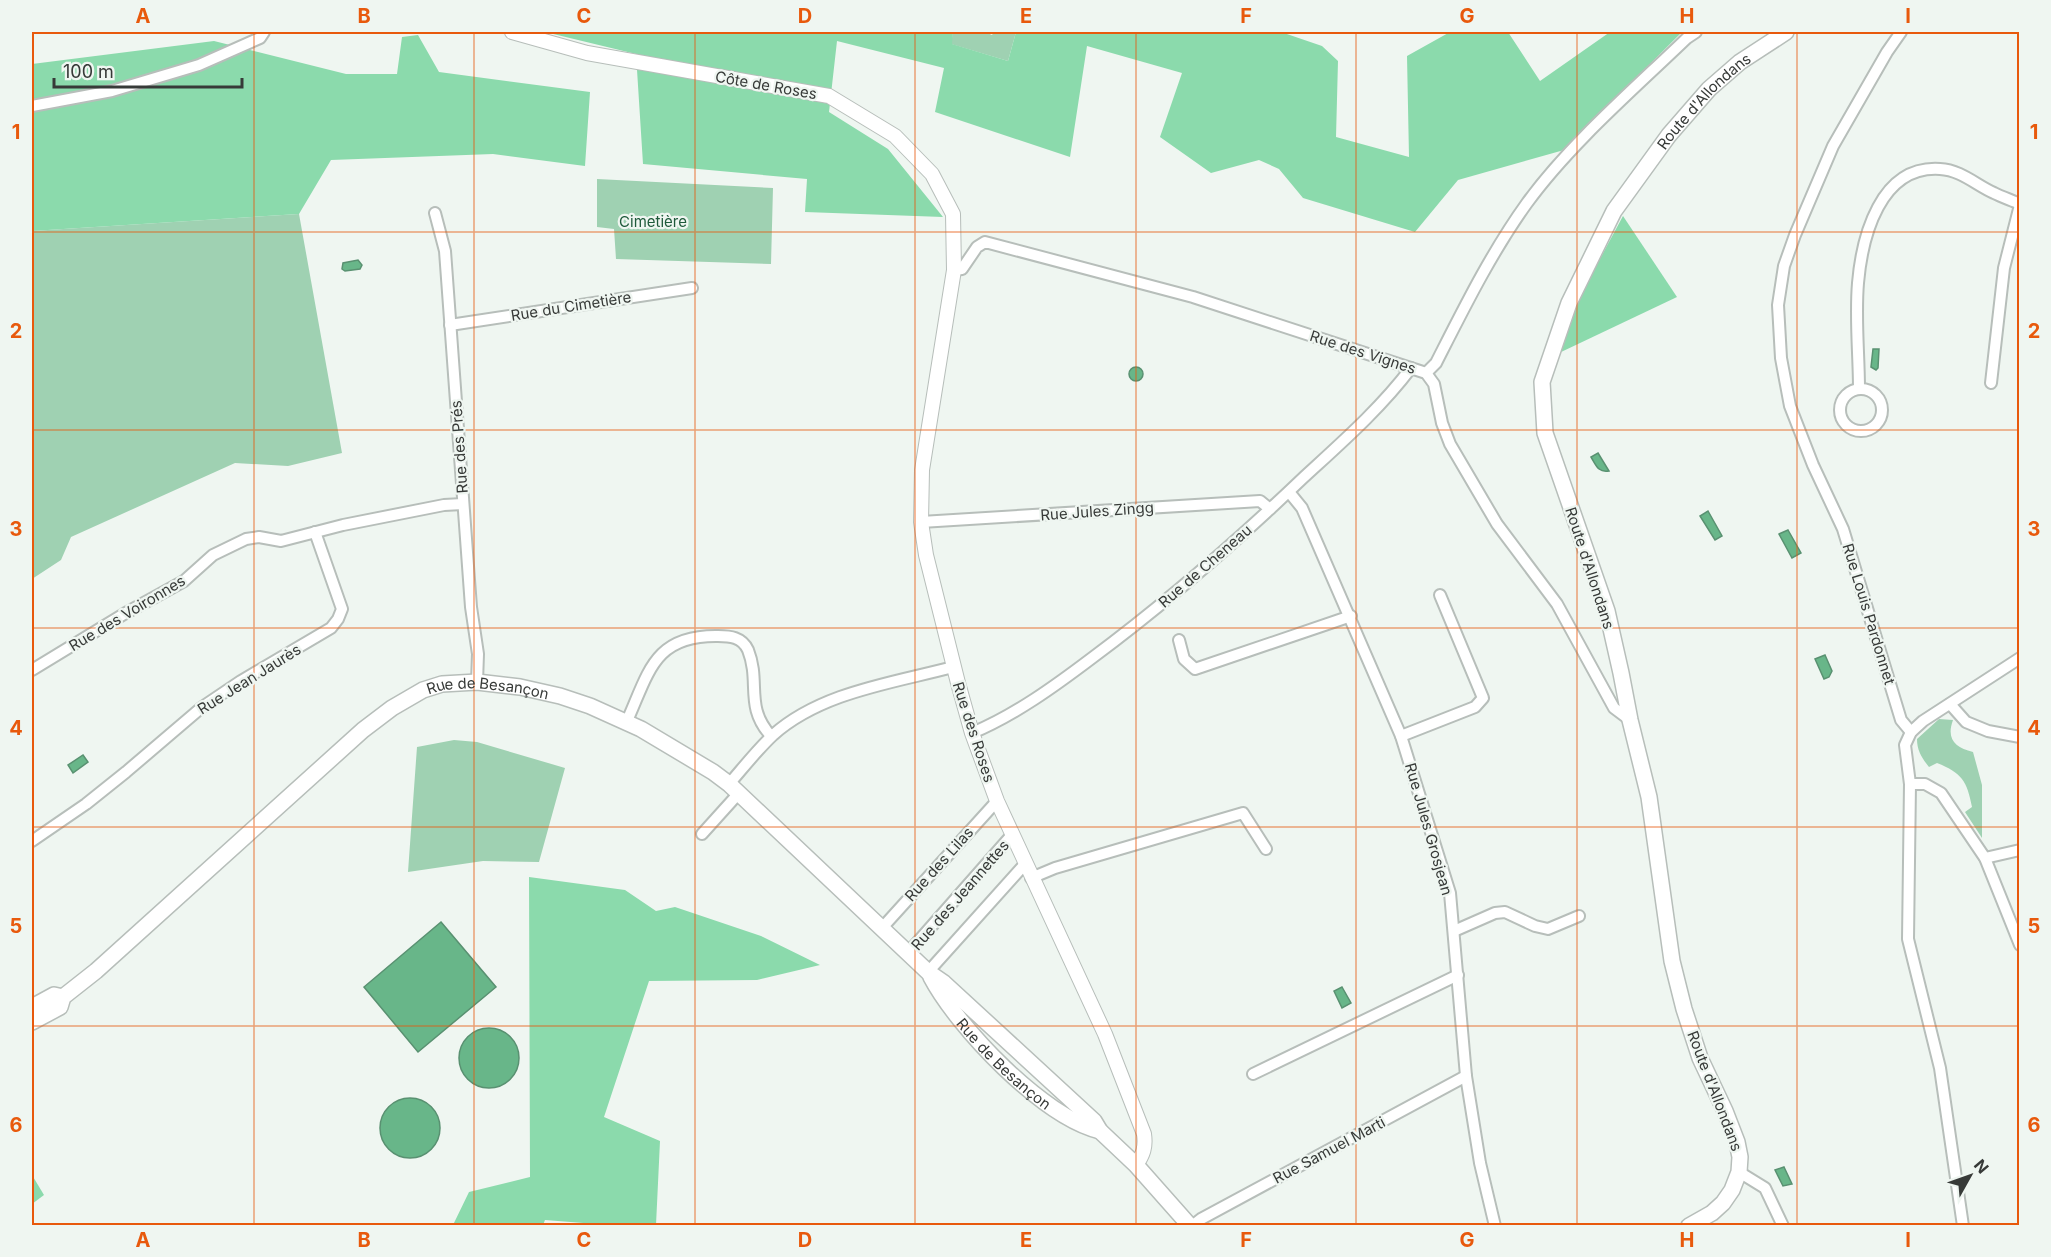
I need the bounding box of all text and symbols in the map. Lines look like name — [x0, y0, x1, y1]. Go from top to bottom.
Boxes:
text: A — [136, 4, 151, 28]
text: B — [357, 4, 371, 28]
text: C — [577, 4, 591, 28]
text: D — [798, 4, 812, 28]
text: E — [1020, 4, 1032, 28]
text: F — [1240, 4, 1252, 28]
text: G — [1459, 4, 1475, 28]
text: H — [1680, 4, 1694, 28]
text: I — [1905, 4, 1911, 28]
street label: Route d'Allondans — [1653, 48, 1754, 153]
scale bar — [54, 51, 242, 89]
text: 100 m — [63, 61, 114, 82]
street label: Côte de Roses — [714, 67, 818, 103]
text: 1 — [12, 120, 20, 144]
text: 1 — [2030, 120, 2038, 144]
park label: Cimetière — [619, 212, 687, 231]
street label: Rue du Cimetière — [509, 287, 633, 325]
text: 2 — [10, 319, 22, 343]
text: 2 — [2028, 319, 2040, 343]
street label: Rue des Vignes — [1308, 326, 1418, 378]
street label: Rue des Prés — [446, 400, 472, 494]
street label: Rue Jules Zingg — [1040, 498, 1154, 524]
street label: Route d'Allondans — [1561, 504, 1619, 632]
text: 3 — [10, 517, 22, 541]
text: 3 — [2028, 517, 2040, 541]
street label: Rue de Cheneau — [1155, 520, 1255, 612]
street label: Rue Louis Pardonnet — [1838, 541, 1900, 687]
street label: Rue des Voironnes — [65, 571, 189, 655]
street label: Rue Jean Jaurès — [194, 640, 304, 718]
street label: Rue de Besançon — [424, 672, 551, 703]
street label: Rue des Roses — [949, 679, 999, 785]
text: 4 — [9, 716, 23, 740]
text: 4 — [2027, 716, 2041, 740]
street label: Rue Jules Grosjean — [1401, 761, 1457, 897]
street label: Rue des Lilas — [901, 823, 977, 905]
street label: Rue des Jeannettes — [907, 836, 1013, 954]
text: 5 — [10, 914, 22, 938]
text: 5 — [2028, 914, 2040, 938]
street label: Rue de Besançon — [953, 1014, 1055, 1113]
street label: Route d'Allondans — [1683, 1028, 1747, 1154]
street label: Rue Samuel Marti — [1270, 1112, 1388, 1188]
text: 6 — [10, 1113, 23, 1137]
text: 6 — [2028, 1113, 2041, 1137]
north arrow — [1940, 1146, 2000, 1206]
text: N — [1970, 1155, 1993, 1177]
text: A — [136, 1228, 151, 1252]
text: B — [357, 1228, 371, 1252]
text: C — [577, 1228, 591, 1252]
text: D — [798, 1228, 812, 1252]
text: E — [1020, 1228, 1032, 1252]
text: F — [1240, 1228, 1252, 1252]
text: G — [1459, 1228, 1475, 1252]
text: H — [1680, 1228, 1694, 1252]
text: I — [1905, 1228, 1911, 1252]

